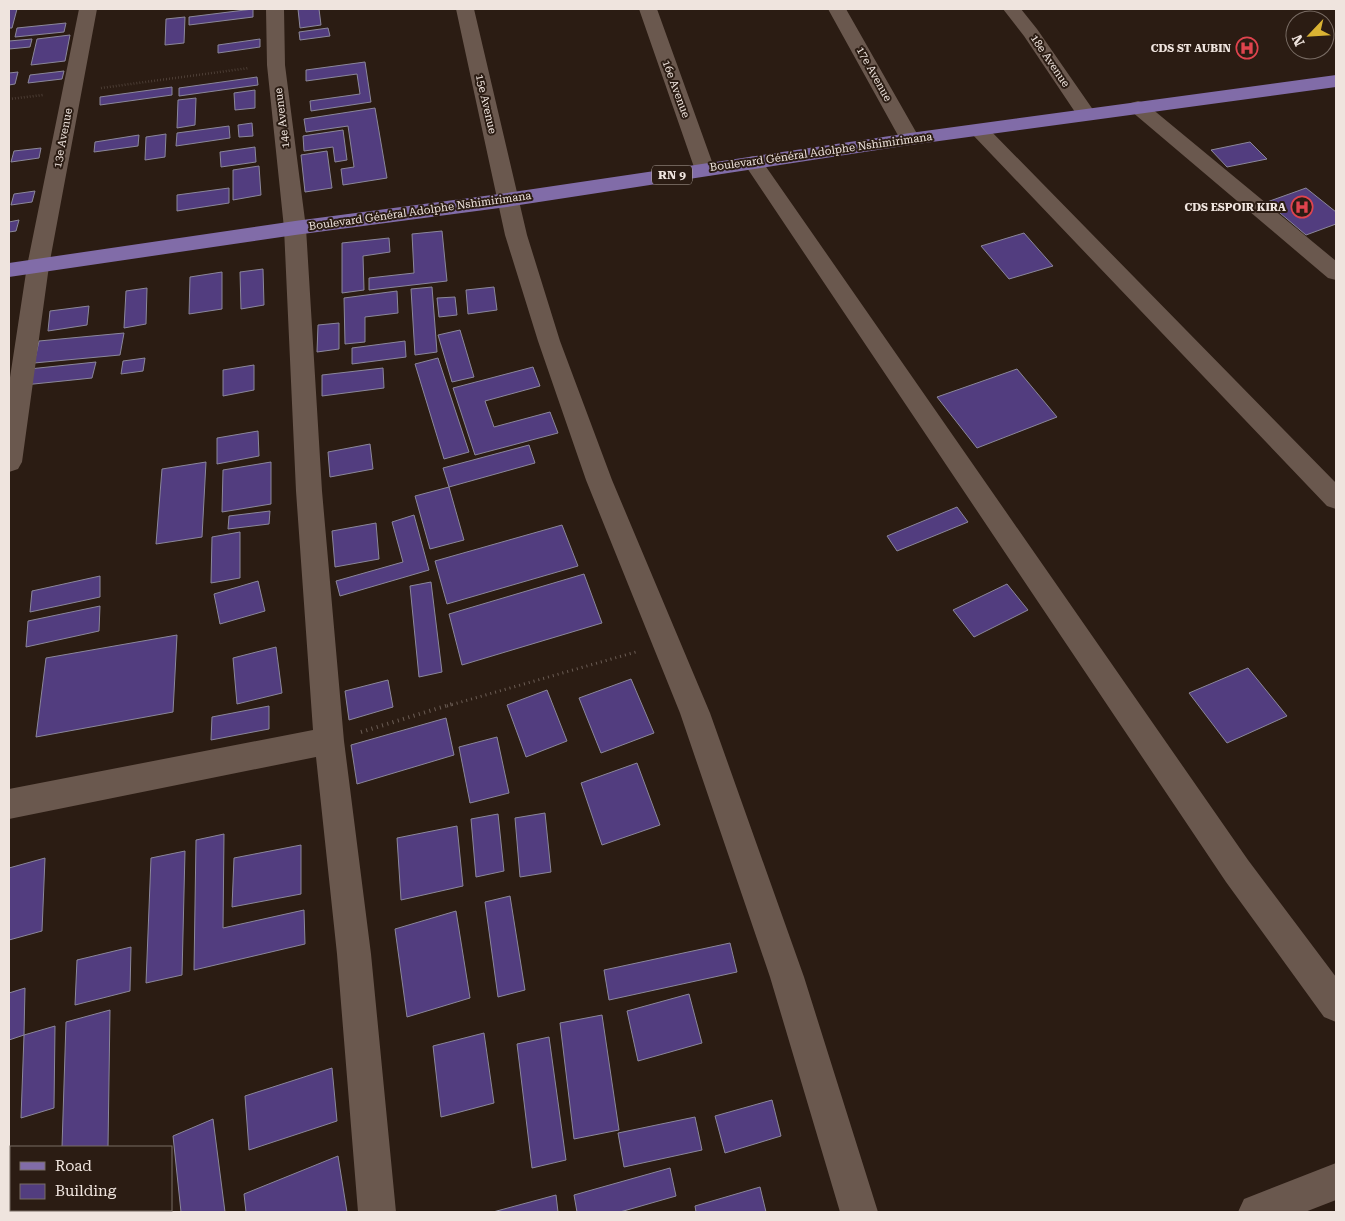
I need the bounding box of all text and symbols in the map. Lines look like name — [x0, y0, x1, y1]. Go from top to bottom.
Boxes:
north arrow — [1285, 10, 1335, 60]
street label: 18e Avenue — [1028, 32, 1072, 90]
text: N — [1289, 32, 1308, 49]
hospital icon: CDS ST AUBIN — [1235, 36, 1259, 60]
place label: CDS ST AUBIN — [1151, 42, 1232, 55]
street label: 17e Avenue — [854, 44, 894, 104]
street label: 16e Avenue — [660, 58, 692, 120]
street label: 15e Avenue — [473, 73, 499, 135]
street label: 14e Avenue — [272, 87, 292, 149]
street label: 13e Avenue — [51, 107, 75, 169]
street label: Boulevard Général Adolphe Nshimirimana — [709, 130, 933, 174]
road number: RN 9 — [652, 166, 692, 184]
street label: Boulevard Général Adolphe Nshimirimana — [308, 189, 532, 233]
hospital icon: CDS ESPOIR KIRA — [1290, 195, 1314, 219]
place label: CDS ESPOIR KIRA — [1184, 201, 1286, 214]
legend — [10, 1146, 172, 1211]
text: Road — [55, 1157, 92, 1175]
text: Building — [55, 1182, 117, 1200]

